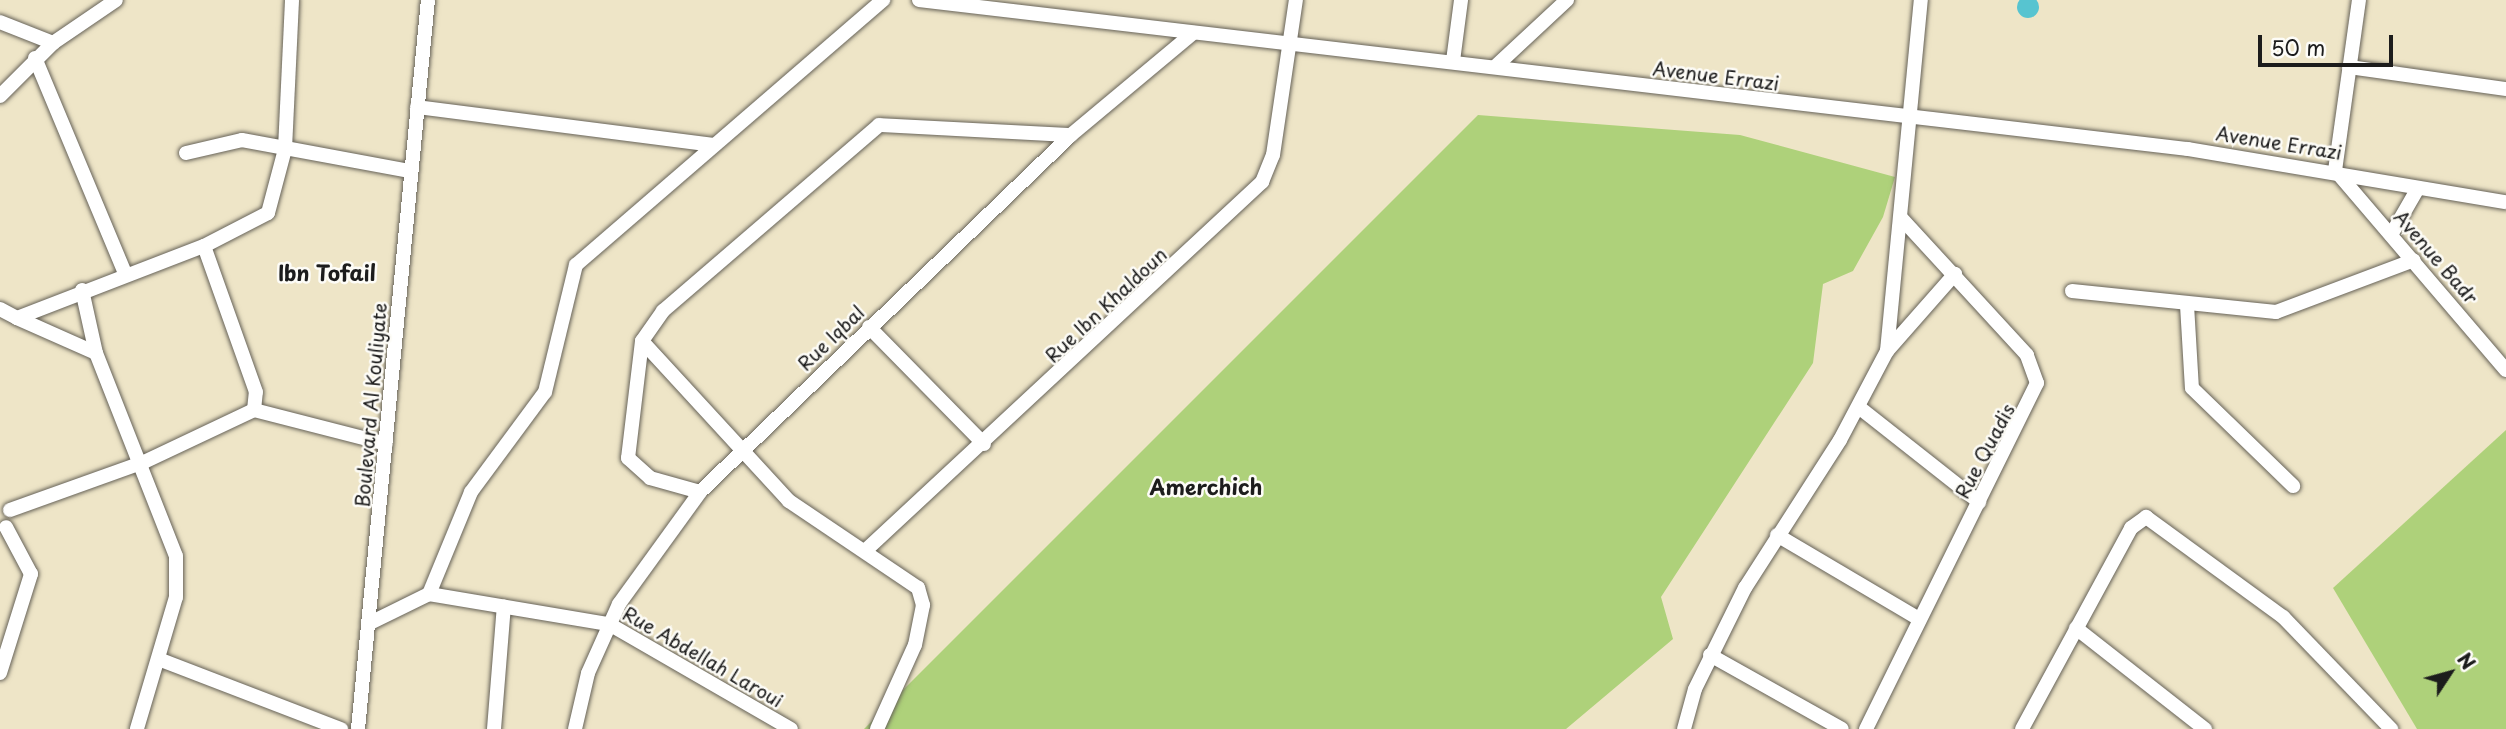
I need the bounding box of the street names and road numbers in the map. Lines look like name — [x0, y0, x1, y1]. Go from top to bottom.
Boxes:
street label: Avenue Errazi — [1652, 57, 1780, 95]
street label: Avenue Errazi — [2215, 122, 2343, 164]
street label: Avenue Badr — [2389, 206, 2483, 308]
street label: Rue Ibn Khaldoun — [1040, 242, 1172, 368]
street label: Rue Iqbal — [792, 300, 870, 376]
street label: Boulevard Al Kouliyate — [351, 301, 391, 509]
street label: Rue Quadis — [1950, 399, 2020, 503]
street label: Rue Abdellah Laroui — [618, 601, 788, 713]

